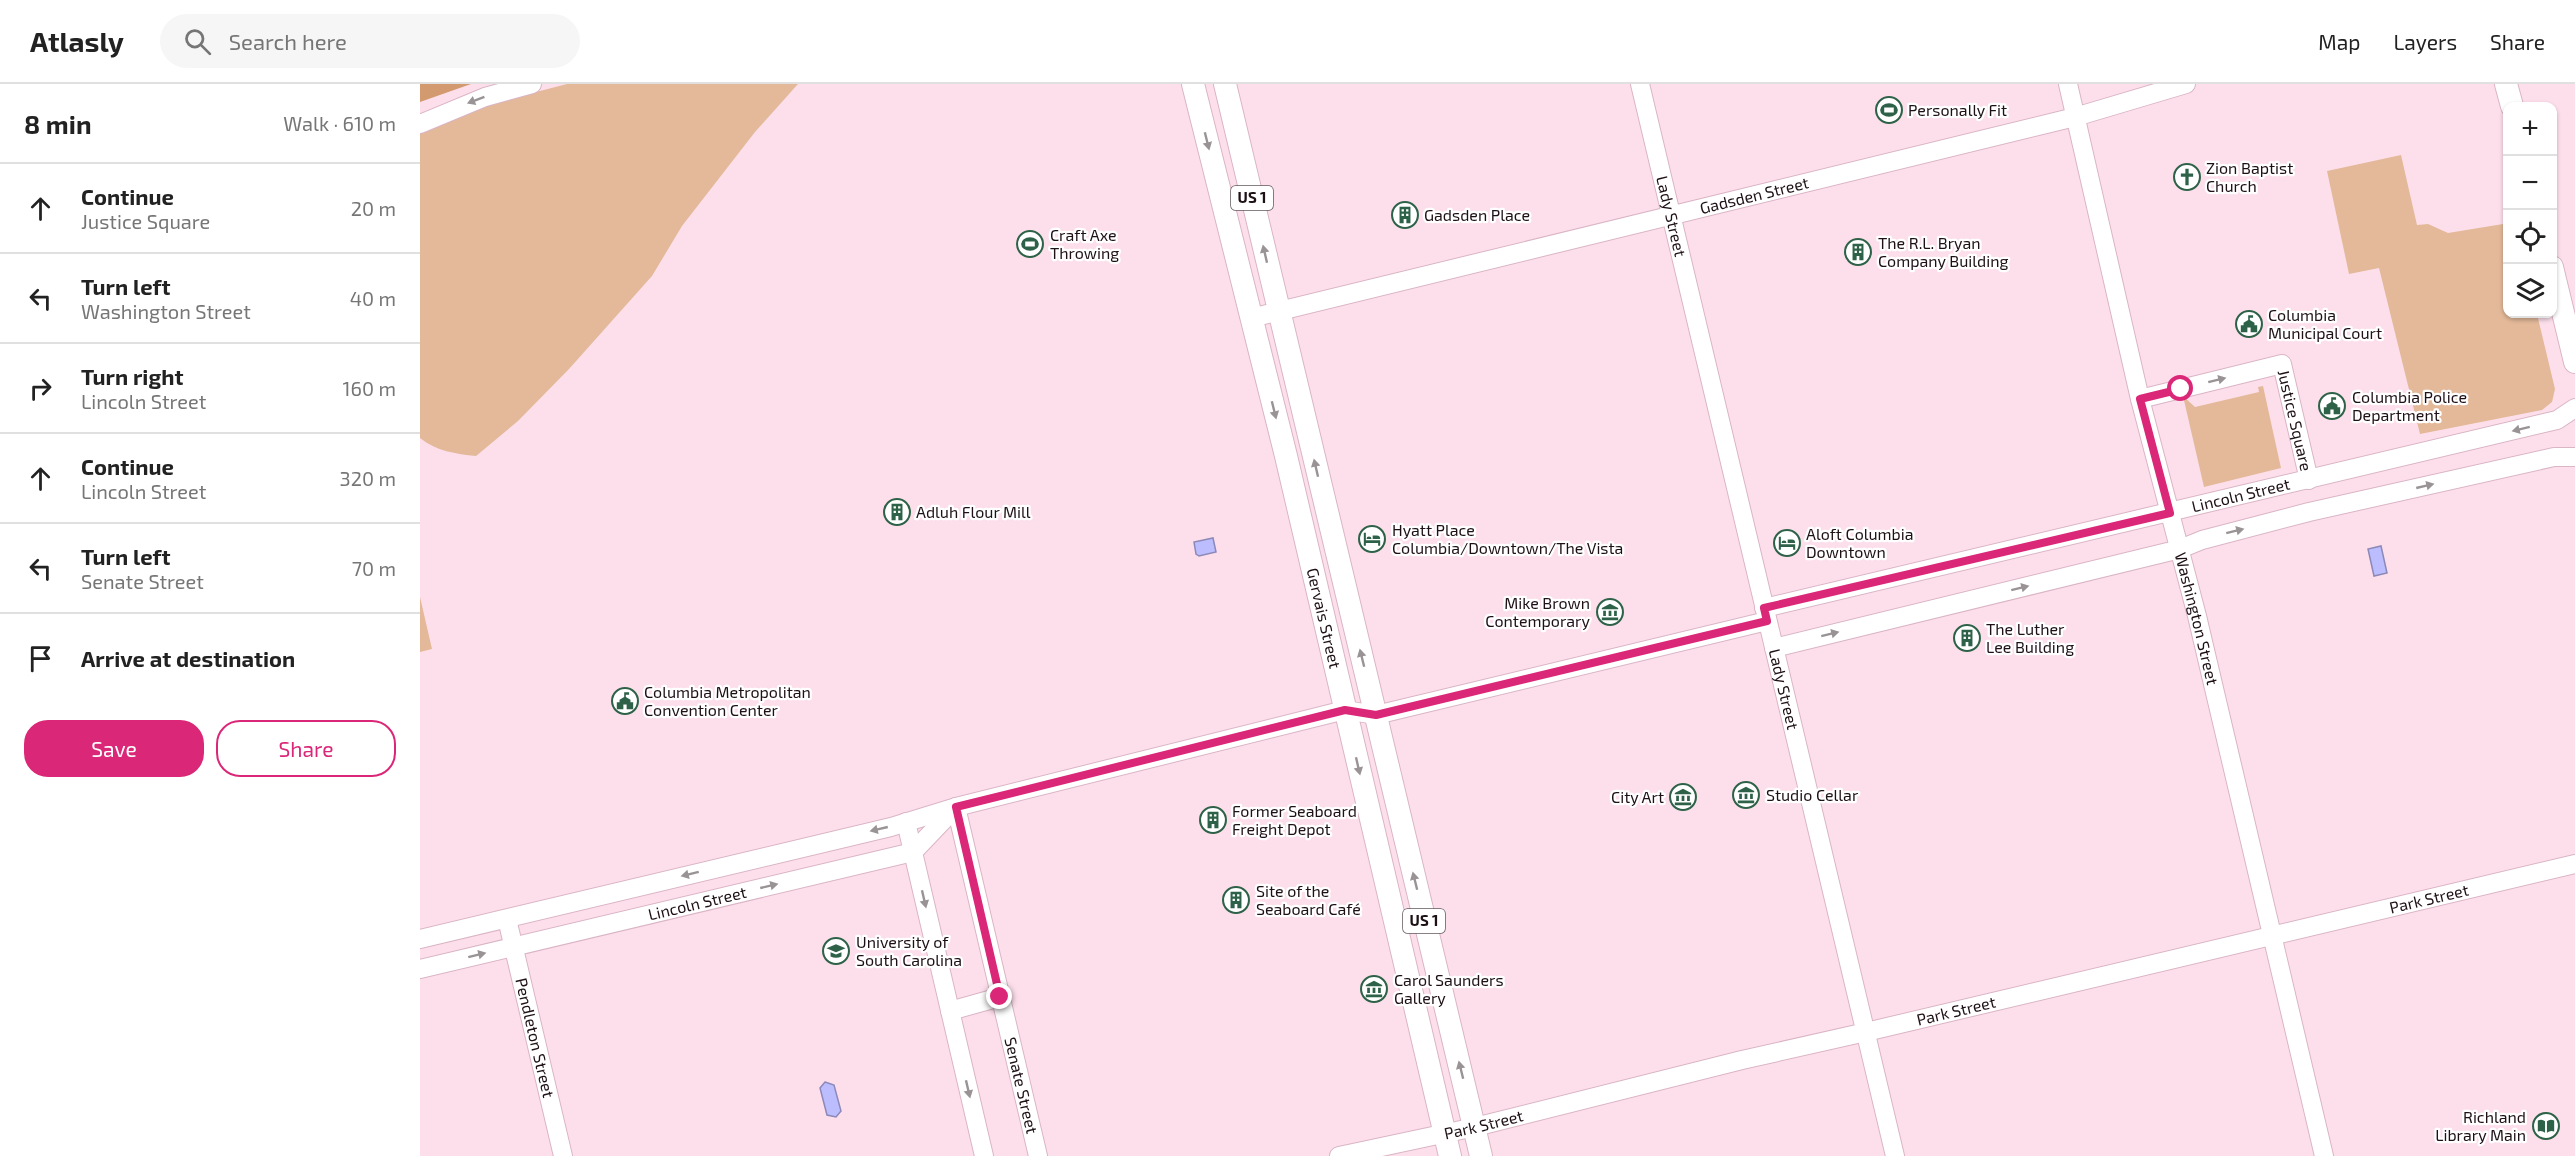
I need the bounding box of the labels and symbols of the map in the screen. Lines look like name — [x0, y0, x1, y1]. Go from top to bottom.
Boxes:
sports icon: Personally Fit — [1874, 95, 1904, 125]
one-way arrow — [467, 96, 485, 105]
place label: Personally Fit — [1908, 100, 2007, 119]
one-way arrow — [1203, 131, 1213, 150]
place label: Zion Baptist Church — [2206, 158, 2293, 195]
church icon: Zion Baptist Church — [2172, 162, 2202, 192]
street label: Gadsden Street — [1698, 172, 1810, 217]
street label: Lady Street — [1653, 174, 1691, 258]
road number: US 1 — [1231, 186, 1273, 210]
building icon: Gadsden Place — [1390, 200, 1420, 230]
place label: Gadsden Place — [1424, 205, 1530, 224]
place label: Craft Axe Throwing — [1050, 225, 1119, 262]
sports icon: Craft Axe Throwing — [1015, 229, 1045, 259]
place label: The R.L. Bryan Company Building — [1878, 233, 2008, 270]
building icon: The R.L. Bryan Company Building — [1843, 237, 1873, 267]
one-way arrow — [1260, 245, 1269, 264]
place label: Columbia Municipal Court — [2268, 305, 2382, 342]
public building icon: Columbia Municipal Court — [2234, 309, 2264, 339]
street label: Justice Square — [2275, 368, 2317, 473]
route start — [2167, 375, 2193, 401]
one-way arrow — [2208, 375, 2227, 384]
place label: Columbia Police Department — [2352, 387, 2467, 424]
public building icon: Columbia Police Department — [2317, 391, 2347, 421]
one-way arrow — [1270, 401, 1279, 419]
one-way arrow — [2512, 424, 2530, 434]
one-way arrow — [1311, 459, 1321, 477]
street label: Lincoln Street — [2190, 474, 2292, 515]
one-way arrow — [2416, 481, 2435, 490]
building icon: Adluh Flour Mill — [882, 497, 912, 527]
place label: Adluh Flour Mill — [916, 502, 1031, 521]
place label: Hyatt Place Columbia/Downtown/The Vista — [1392, 520, 1623, 557]
hotel icon: Hyatt Place Columbia/Downtown/The Vista — [1357, 524, 1387, 554]
place label: Aloft Columbia Downtown — [1806, 524, 1914, 561]
one-way arrow — [2226, 526, 2244, 536]
hotel icon: Aloft Columbia Downtown — [1772, 528, 1802, 558]
street label: Washington Street — [2172, 550, 2223, 687]
street label: Gervais Street — [1304, 566, 1345, 670]
one-way arrow — [2011, 583, 2030, 592]
place label: Mike Brown Contemporary — [1485, 593, 1591, 630]
museum icon: Mike Brown Contemporary — [1595, 597, 1625, 627]
place label: The Luther Lee Building — [1986, 619, 2074, 656]
building icon: The Luther Lee Building — [1952, 623, 1982, 653]
one-way arrow — [1821, 629, 1840, 638]
street label: Lady Street — [1766, 647, 1803, 731]
one-way arrow — [1356, 648, 1366, 667]
place label: Columbia Metropolitan Convention Center — [644, 682, 811, 719]
public building icon: Columbia Metropolitan Convention Center — [610, 686, 640, 716]
one-way arrow — [1354, 757, 1363, 776]
museum icon: Studio Cellar — [1731, 780, 1761, 810]
museum icon: City Art — [1668, 782, 1698, 812]
place label: Studio Cellar — [1766, 785, 1859, 804]
place label: City Art — [1611, 787, 1664, 806]
place label: Former Seaboard Freight Depot — [1232, 801, 1357, 838]
building icon: Former Seaboard Freight Depot — [1198, 805, 1228, 835]
one-way arrow — [870, 825, 889, 835]
one-way arrow — [680, 869, 699, 879]
one-way arrow — [1409, 871, 1419, 890]
one-way arrow — [759, 880, 778, 890]
street label: Park Street — [2387, 880, 2470, 917]
place label: Site of the Seaboard Café — [1256, 881, 1361, 918]
street label: Lincoln Street — [646, 882, 748, 924]
building icon: Site of the Seaboard Café — [1221, 885, 1251, 915]
one-way arrow — [920, 890, 929, 909]
road number: US 1 — [1403, 909, 1445, 933]
place label: University of South Carolina — [856, 932, 962, 969]
school or university icon: University of South Carolina — [821, 936, 851, 966]
one-way arrow — [468, 950, 486, 960]
place label: Carol Saunders Gallery — [1394, 970, 1504, 1007]
museum icon: Carol Saunders Gallery — [1359, 974, 1389, 1004]
street label: Pendleton Street — [512, 976, 559, 1099]
route end — [986, 983, 1012, 1009]
street label: Park Street — [1914, 992, 1997, 1029]
street label: Senate Street — [1001, 1035, 1042, 1135]
one-way arrow — [1455, 1061, 1465, 1079]
one-way arrow — [964, 1080, 974, 1098]
street label: Park Street — [1442, 1105, 1525, 1142]
place label: Richland Library Main — [2435, 1107, 2526, 1144]
library icon: Richland Library Main — [2531, 1111, 2561, 1141]

